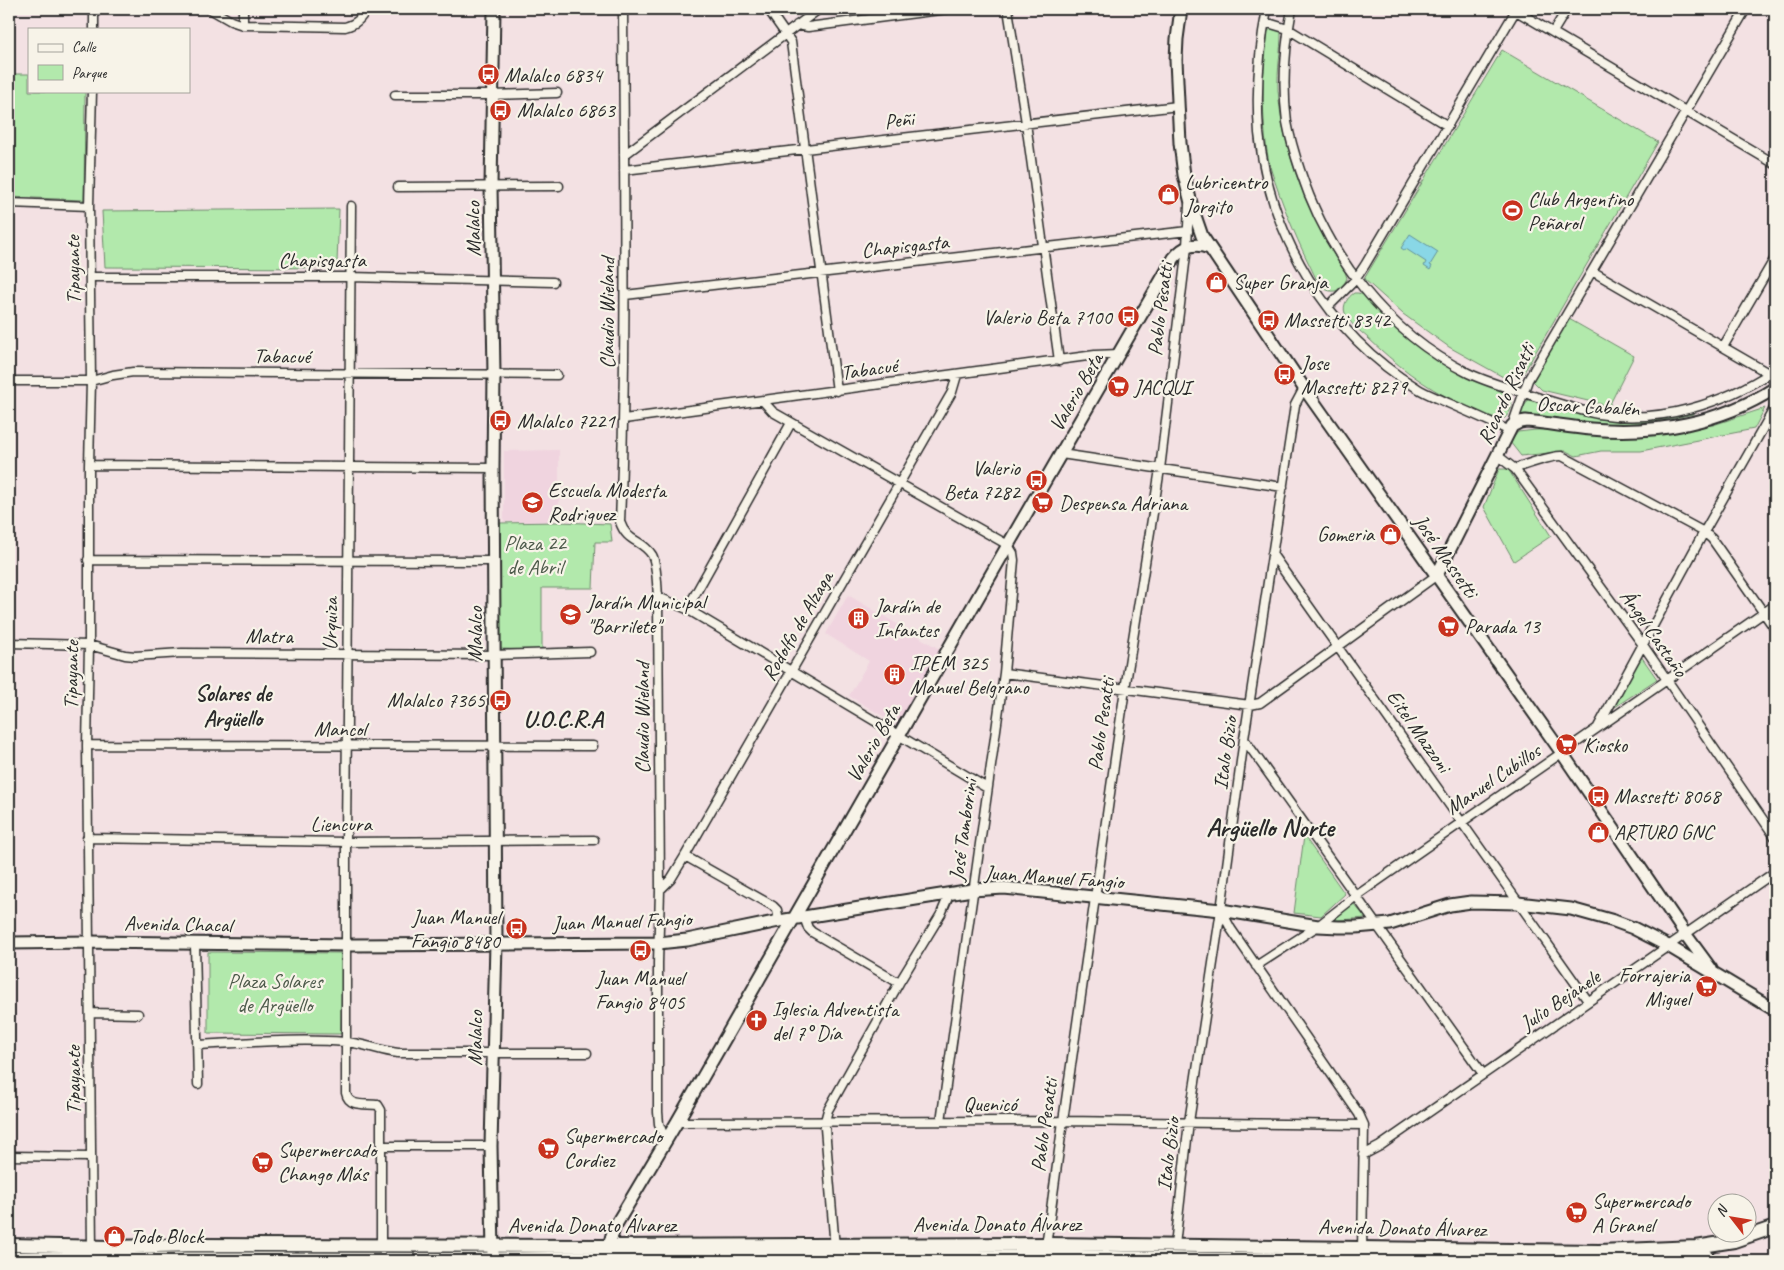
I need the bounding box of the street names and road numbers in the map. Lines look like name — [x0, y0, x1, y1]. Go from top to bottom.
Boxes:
street label: Peñi — [883, 105, 918, 135]
street label: Malalco — [459, 200, 486, 257]
street label: Chapisgasta — [860, 228, 952, 263]
street label: Tipayante — [59, 233, 87, 305]
street label: Chapisgasta — [278, 247, 367, 273]
street label: Claudio Wieland — [594, 255, 620, 369]
street label: Pablo Pesatti — [1141, 258, 1179, 357]
street label: Ricardo Risatti — [1471, 337, 1542, 448]
street label: Tabacué — [254, 343, 314, 370]
street label: Valerio Beta — [1043, 346, 1110, 436]
street label: Tabacué — [839, 352, 902, 386]
street label: Oscar Cabalén — [1536, 390, 1641, 422]
street label: José Massetti — [1407, 508, 1486, 605]
street label: Rodolfo de Alzaga — [755, 565, 840, 685]
street label: Ángel Castaño — [1614, 584, 1694, 683]
street label: Urquiza — [317, 595, 343, 651]
street label: Malalco — [462, 605, 488, 662]
street label: Matra — [245, 623, 294, 649]
street label: Tipayante — [57, 638, 85, 710]
street label: Claudio Wieland — [629, 660, 655, 774]
street label: Pablo Pesatti — [1082, 673, 1121, 772]
street label: Eitel Mazzoni — [1381, 685, 1459, 780]
street label: Valerio Beta — [840, 697, 907, 787]
street label: Italo Bizio — [1207, 712, 1243, 791]
street label: Mancol — [314, 716, 369, 742]
street label: Manuel Cubillos — [1440, 737, 1547, 820]
street label: José Tamborini — [943, 774, 983, 884]
street label: Liencura — [310, 811, 373, 837]
street label: Juan Manuel Fangio — [983, 859, 1127, 895]
street label: Juan Manuel Fangio — [551, 905, 694, 936]
street label: Avenida Chacal — [124, 910, 236, 938]
street label: Julio Bejanele — [1514, 963, 1607, 1037]
street label: Malalco — [462, 1009, 489, 1066]
street label: Tipayante — [60, 1043, 86, 1114]
street label: Pablo Pesatti — [1025, 1074, 1064, 1173]
street label: Quenicó — [963, 1091, 1019, 1117]
street label: Italo Bizio — [1151, 1113, 1186, 1192]
street label: Avenida Donato Álvarez — [913, 1211, 1083, 1237]
street label: Avenida Donato Álvarez — [508, 1212, 678, 1238]
street label: Avenida Donato Álvarez — [1318, 1214, 1489, 1243]

